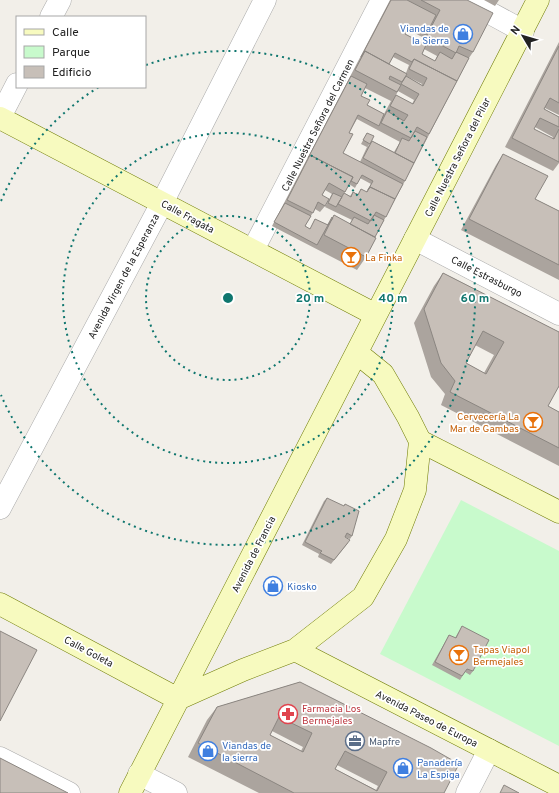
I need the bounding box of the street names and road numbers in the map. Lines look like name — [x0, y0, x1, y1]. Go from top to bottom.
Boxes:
street label: Calle Nuestra Señora del Carmen — [279, 57, 358, 194]
street label: Calle Nuestra Señora del Pilar — [423, 96, 494, 220]
street label: Calle Fragata — [158, 198, 216, 237]
street label: Avenida Virgen de la Esperanza — [86, 212, 163, 342]
street label: Calle Estrasburgo — [449, 254, 524, 301]
street label: Avenida de Francia — [229, 514, 279, 595]
street label: Calle Goleta — [61, 634, 115, 671]
street label: Avenida Paseo de Europa — [373, 688, 480, 751]

